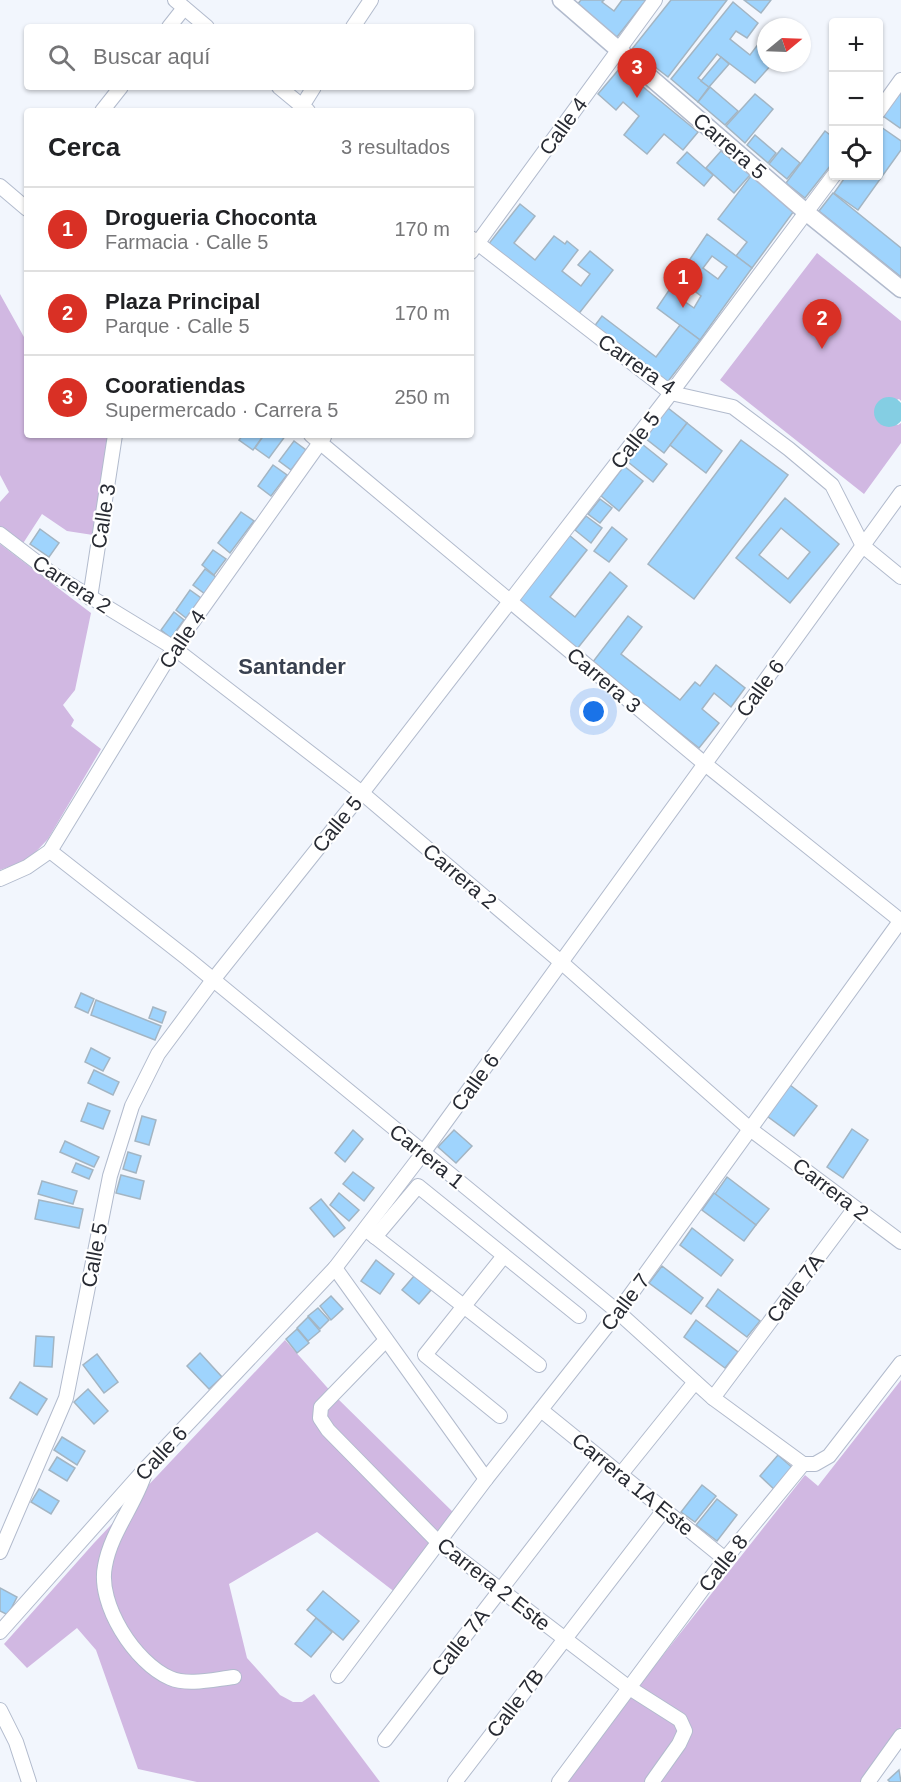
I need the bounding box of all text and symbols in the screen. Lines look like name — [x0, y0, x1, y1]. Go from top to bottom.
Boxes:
north arrow — [757, 18, 811, 72]
map controls — [829, 18, 883, 180]
button: + — [829, 18, 883, 72]
search box — [24, 24, 474, 90]
icon: search — [45, 41, 78, 74]
text: Buscar aquí — [93, 44, 210, 69]
pin: 3 — [618, 48, 656, 98]
button: − — [829, 72, 883, 126]
street label: Calle 4 — [534, 93, 592, 159]
street label: Carrera 5 — [689, 108, 771, 184]
button: locate — [829, 126, 883, 180]
text: Cerca — [48, 132, 120, 162]
text: 3 resultados — [341, 136, 450, 158]
text: Drogueria Choconta — [105, 205, 316, 230]
text: 1 — [62, 218, 73, 240]
text: 170 m — [394, 218, 450, 240]
text: Farmacia · Calle 5 — [105, 231, 268, 253]
pin: 1 — [664, 258, 702, 308]
text: Plaza Principal — [105, 289, 260, 314]
pin: 2 — [802, 300, 842, 349]
text: 2 — [62, 302, 73, 324]
text: 170 m — [394, 302, 450, 324]
text: Parque · Calle 5 — [105, 315, 250, 337]
street label: Carrera 4 — [594, 329, 680, 399]
text: Cooratiendas — [105, 373, 246, 398]
text: 3 — [62, 386, 73, 408]
text: 250 m — [394, 386, 450, 408]
text: Supermercado · Carrera 5 — [105, 399, 338, 421]
street label: Calle 5 — [606, 407, 664, 473]
street label: Calle 3 — [87, 482, 119, 550]
street label: Carrera 2 — [29, 550, 115, 618]
street label: Calle 4 — [154, 605, 210, 673]
street label: Carrera 3 — [563, 643, 645, 717]
district label: Santander — [238, 654, 346, 679]
street label: Calle 6 — [731, 655, 789, 721]
your location — [579, 697, 608, 726]
street label: Calle 5 — [307, 791, 367, 857]
street label: Carrera 2 — [419, 839, 501, 913]
street label: Calle 6 — [446, 1049, 504, 1115]
street label: Carrera 1 — [385, 1119, 469, 1193]
street label: Carrera 2 — [789, 1153, 873, 1225]
street label: Calle 5 — [76, 1221, 112, 1289]
street label: Calle 7A — [762, 1249, 828, 1327]
street label: Calle 7 — [596, 1269, 654, 1335]
street label: Calle 6 — [130, 1421, 192, 1485]
street label: Carrera 1A Este — [568, 1428, 698, 1540]
street label: Calle 8 — [694, 1530, 752, 1596]
street label: Carrera 2 Este — [433, 1533, 555, 1635]
street label: Calle 7A — [426, 1604, 494, 1680]
street label: Calle 7B — [482, 1664, 548, 1742]

